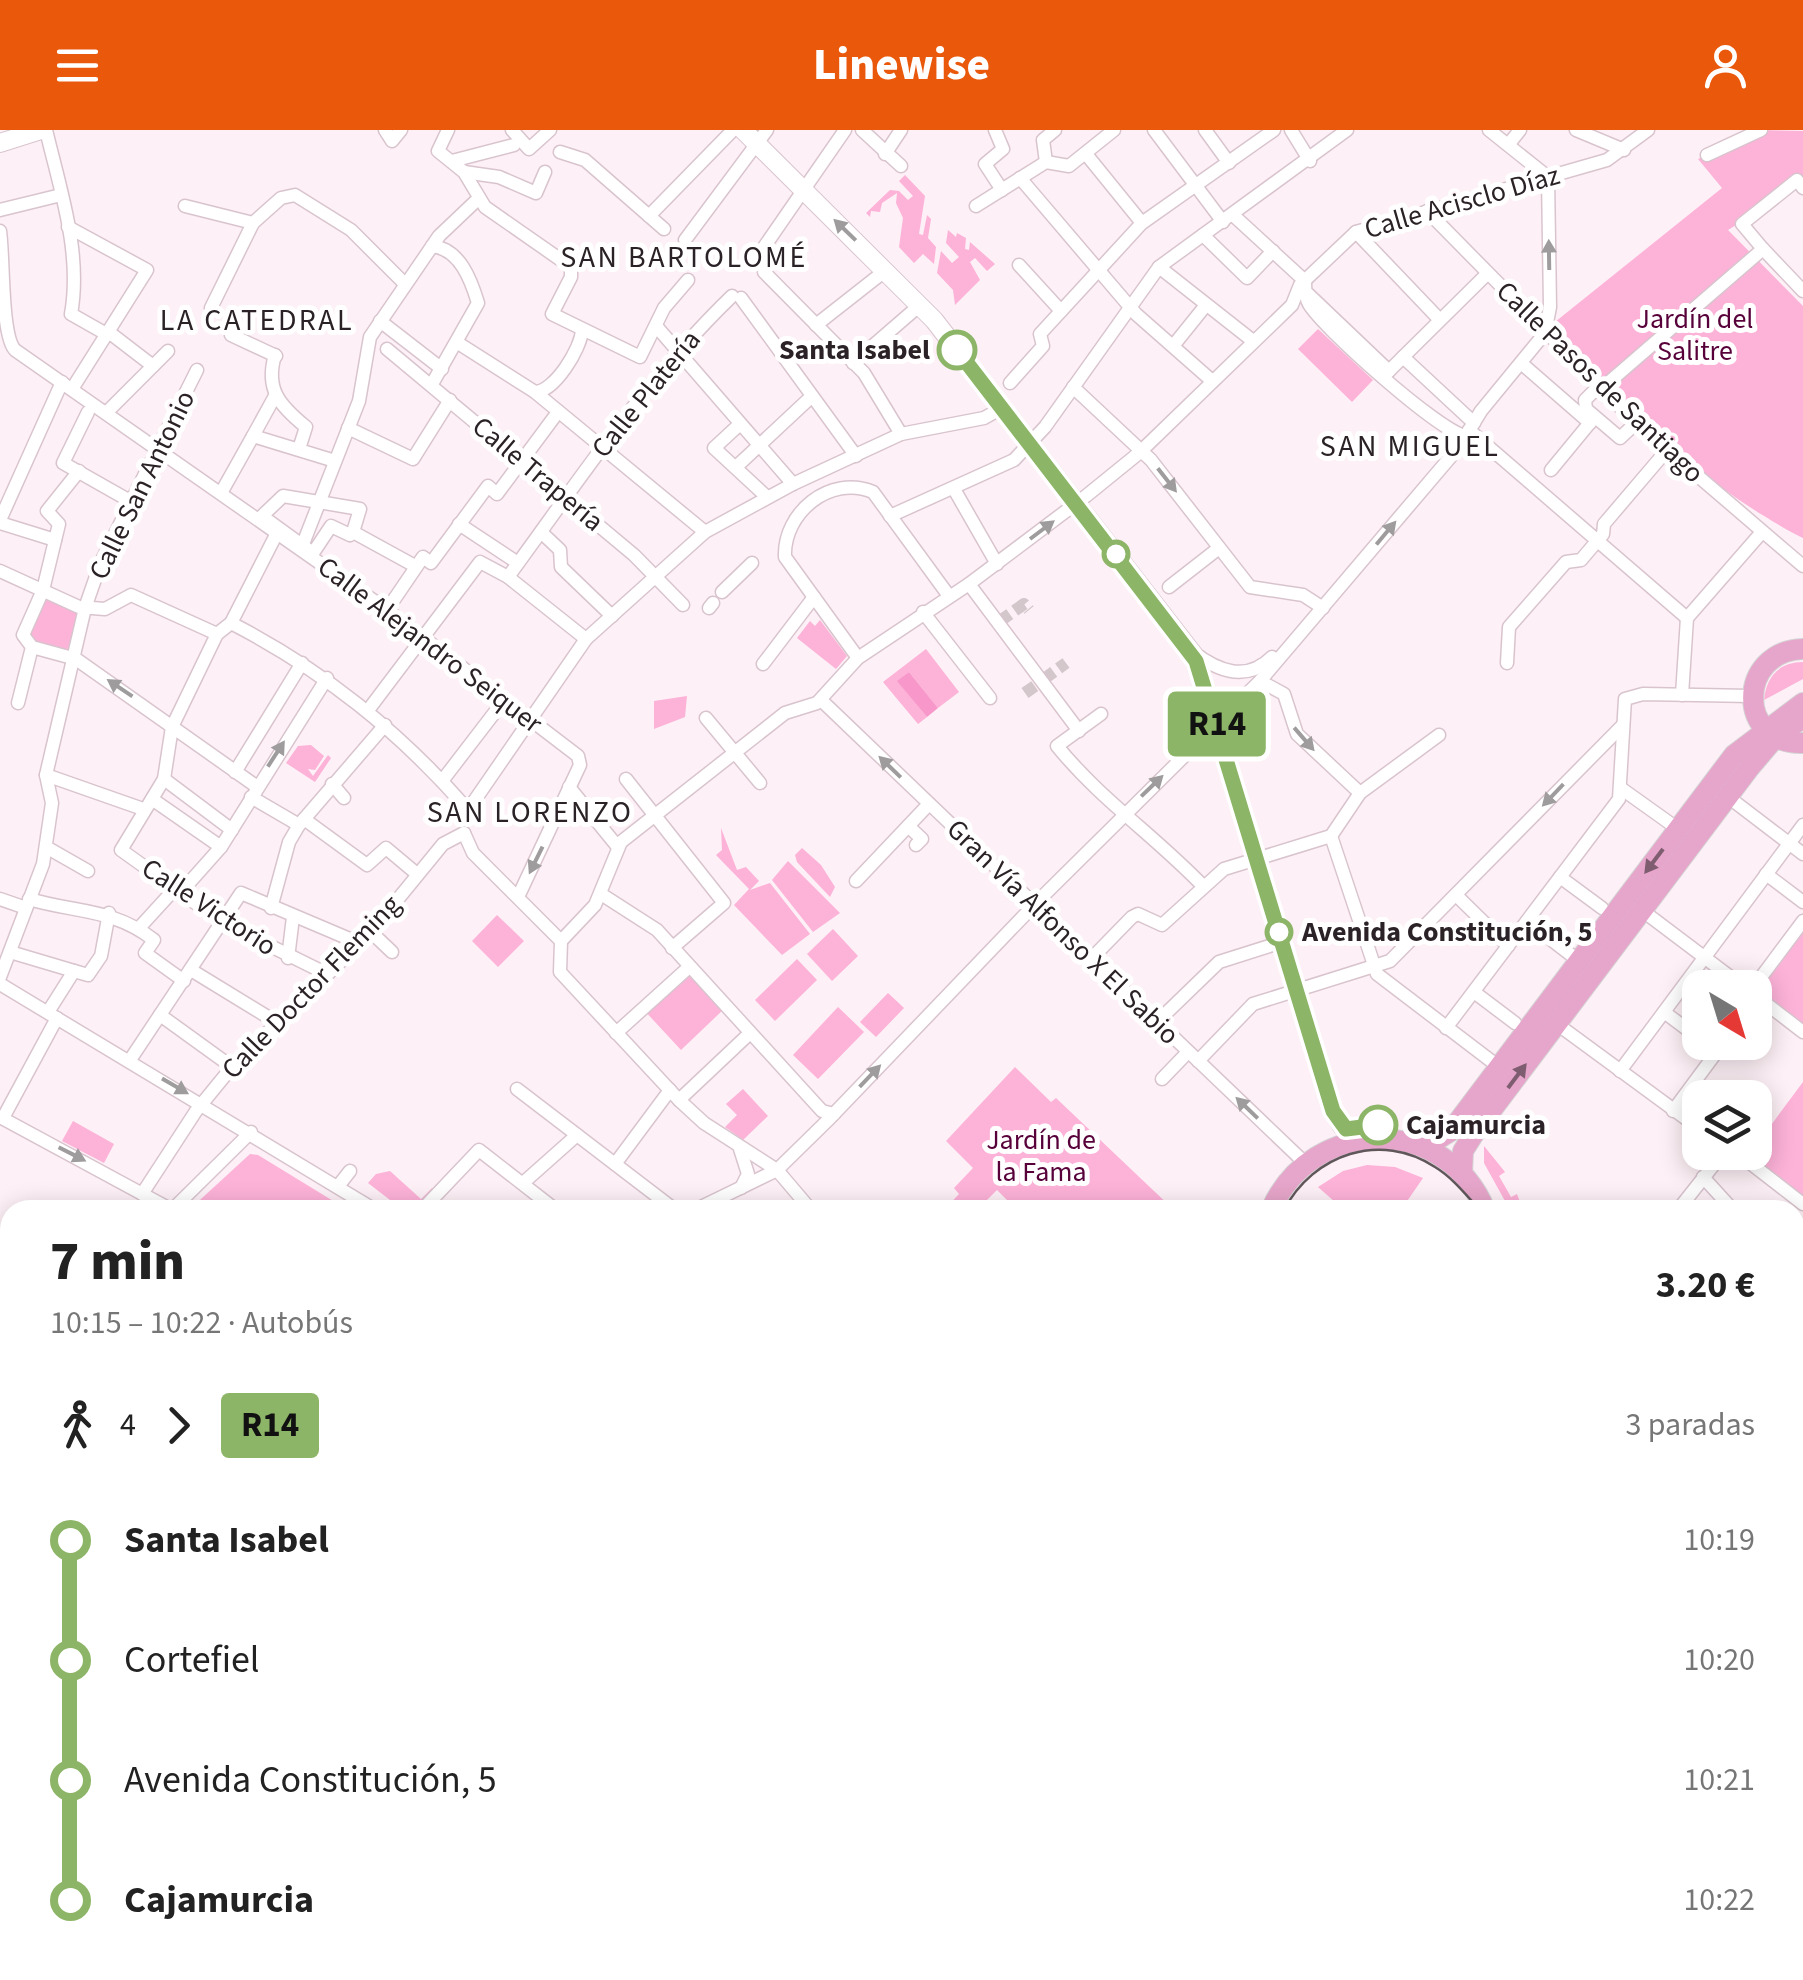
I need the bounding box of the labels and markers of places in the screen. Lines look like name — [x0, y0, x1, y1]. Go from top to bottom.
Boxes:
place label: Santa Isabel — [779, 330, 930, 370]
marker: Santa Isabel — [938, 331, 976, 369]
unlabelled marker — [1103, 541, 1129, 567]
place label: Avenida Constitución, 5 — [1301, 912, 1593, 952]
marker: Avenida Constitución, 5 — [1266, 919, 1292, 945]
place label: Cajamurcia — [1406, 1105, 1546, 1145]
marker: Cajamurcia — [1359, 1106, 1397, 1144]

